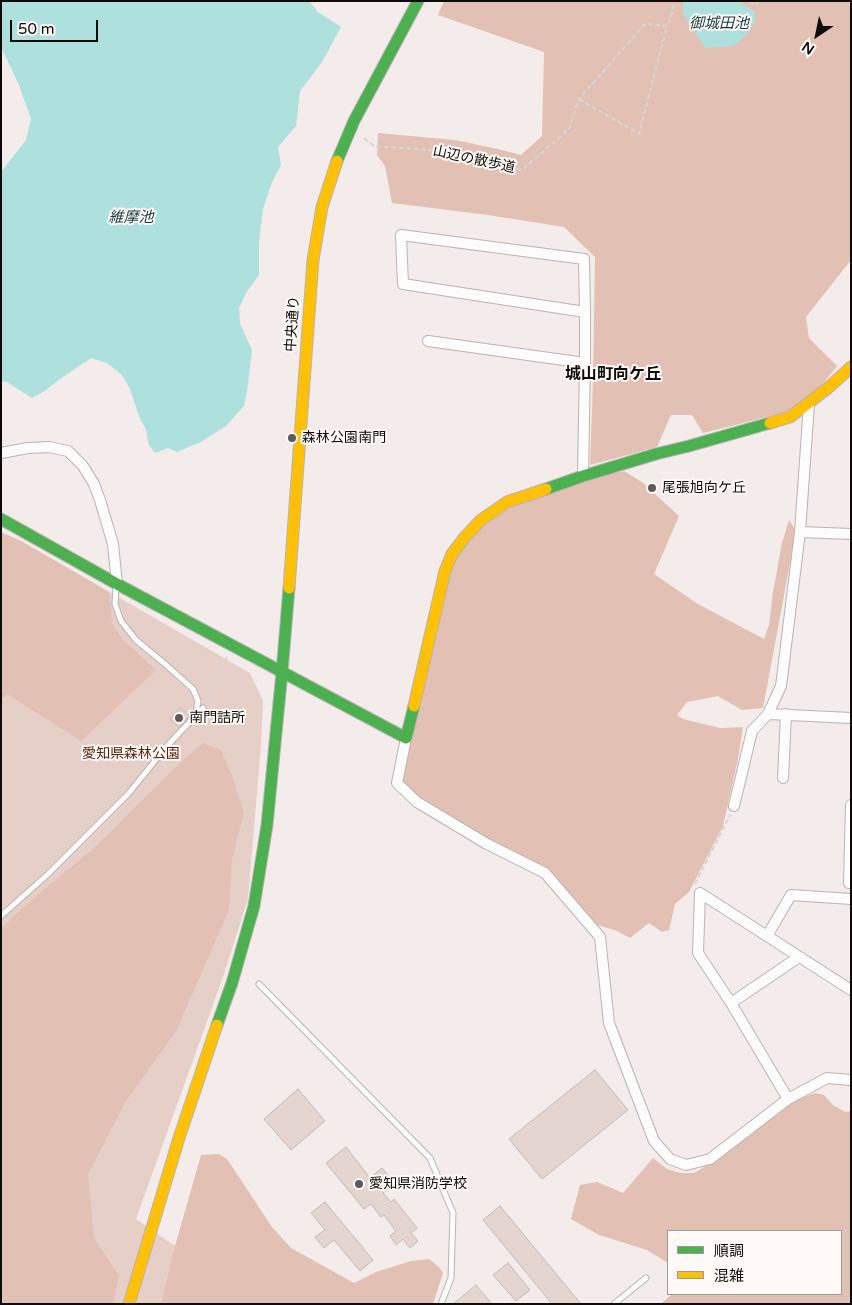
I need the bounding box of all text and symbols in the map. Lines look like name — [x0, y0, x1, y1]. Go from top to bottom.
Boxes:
scale bar — [12, 10, 100, 42]
north arrow — [792, 10, 842, 60]
water label: 御城田池 — [689, 15, 749, 33]
text: 50 m — [18, 20, 55, 38]
text: N — [799, 38, 818, 58]
street label: 山辺の散歩道 — [431, 143, 517, 177]
water label: 維摩池 — [109, 209, 153, 227]
street label: 中央通り — [283, 295, 303, 353]
district label: 城山町向ケ丘 — [565, 365, 661, 385]
place label: 森林公園南門 — [302, 430, 386, 446]
marker: 森林公園南門 — [286, 432, 298, 444]
place label: 尾張旭向ケ丘 — [662, 480, 746, 496]
marker: 尾張旭向ケ丘 — [646, 482, 658, 494]
place label: 南門詰所 — [189, 710, 245, 726]
marker: 南門詰所 — [173, 712, 185, 724]
park label: 愛知県森林公園 — [82, 746, 180, 762]
place label: 愛知県消防学校 — [369, 1176, 467, 1192]
marker: 愛知県消防学校 — [353, 1178, 365, 1190]
legend — [667, 1230, 842, 1295]
text: 順調 — [714, 1242, 744, 1260]
text: 混雑 — [714, 1267, 744, 1285]

